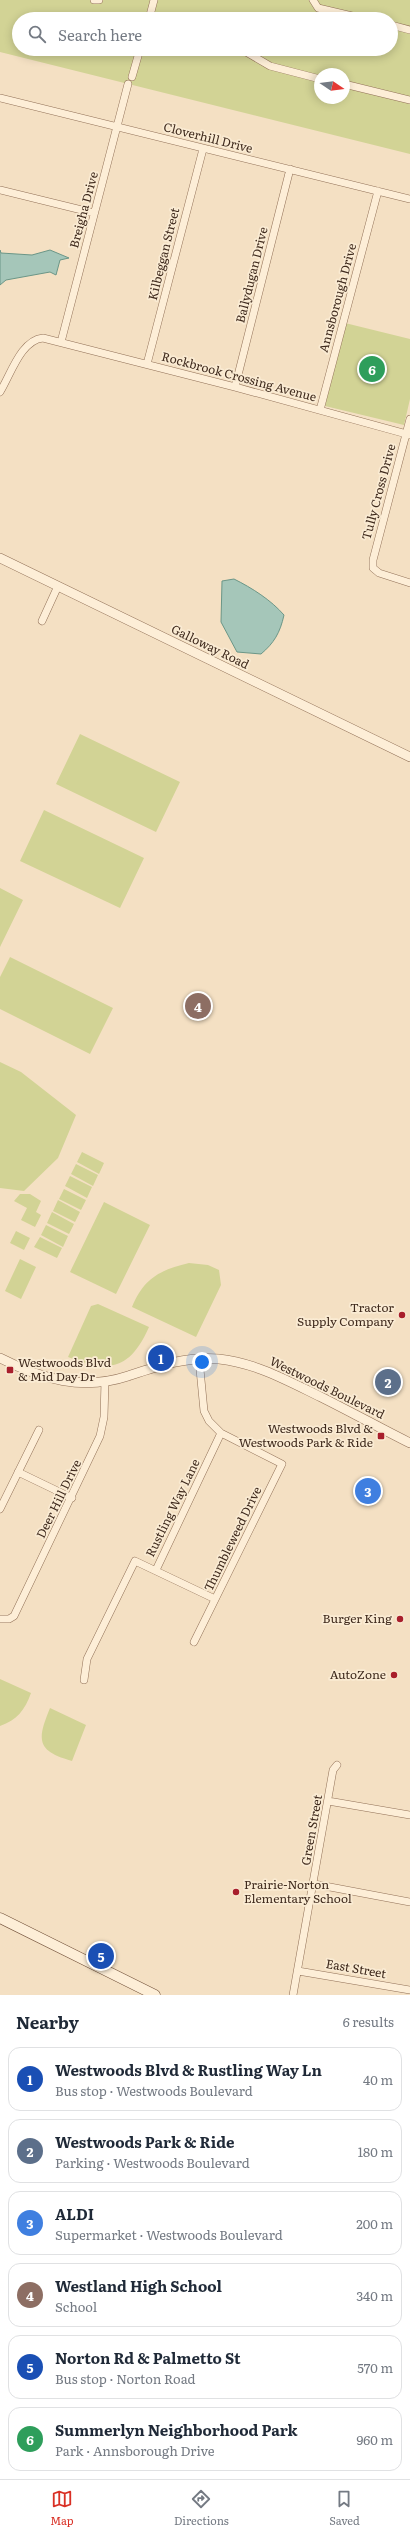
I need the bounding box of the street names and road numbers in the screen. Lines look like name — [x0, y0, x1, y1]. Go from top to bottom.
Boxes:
street label: Cloverhill Drive — [162, 117, 255, 157]
street label: Breigha Drive — [64, 169, 102, 250]
street label: Kilbeggan Street — [143, 205, 183, 302]
street label: Ballydugan Drive — [230, 225, 272, 325]
street label: Annsborough Drive — [314, 241, 360, 354]
street label: Rockbrook Crossing Avenue — [160, 347, 319, 405]
street label: Tully Cross Drive — [357, 442, 400, 542]
street label: Galloway Road — [168, 619, 253, 673]
street label: Westwoods Boulevard — [267, 1351, 389, 1423]
street label: Rustling Way Lane — [141, 1455, 204, 1560]
street label: Deer Hill Drive — [31, 1456, 85, 1541]
street label: Thumbleweed Drive — [199, 1483, 265, 1594]
street label: Green Street — [296, 1793, 326, 1867]
street label: East Street — [325, 1954, 388, 1982]

